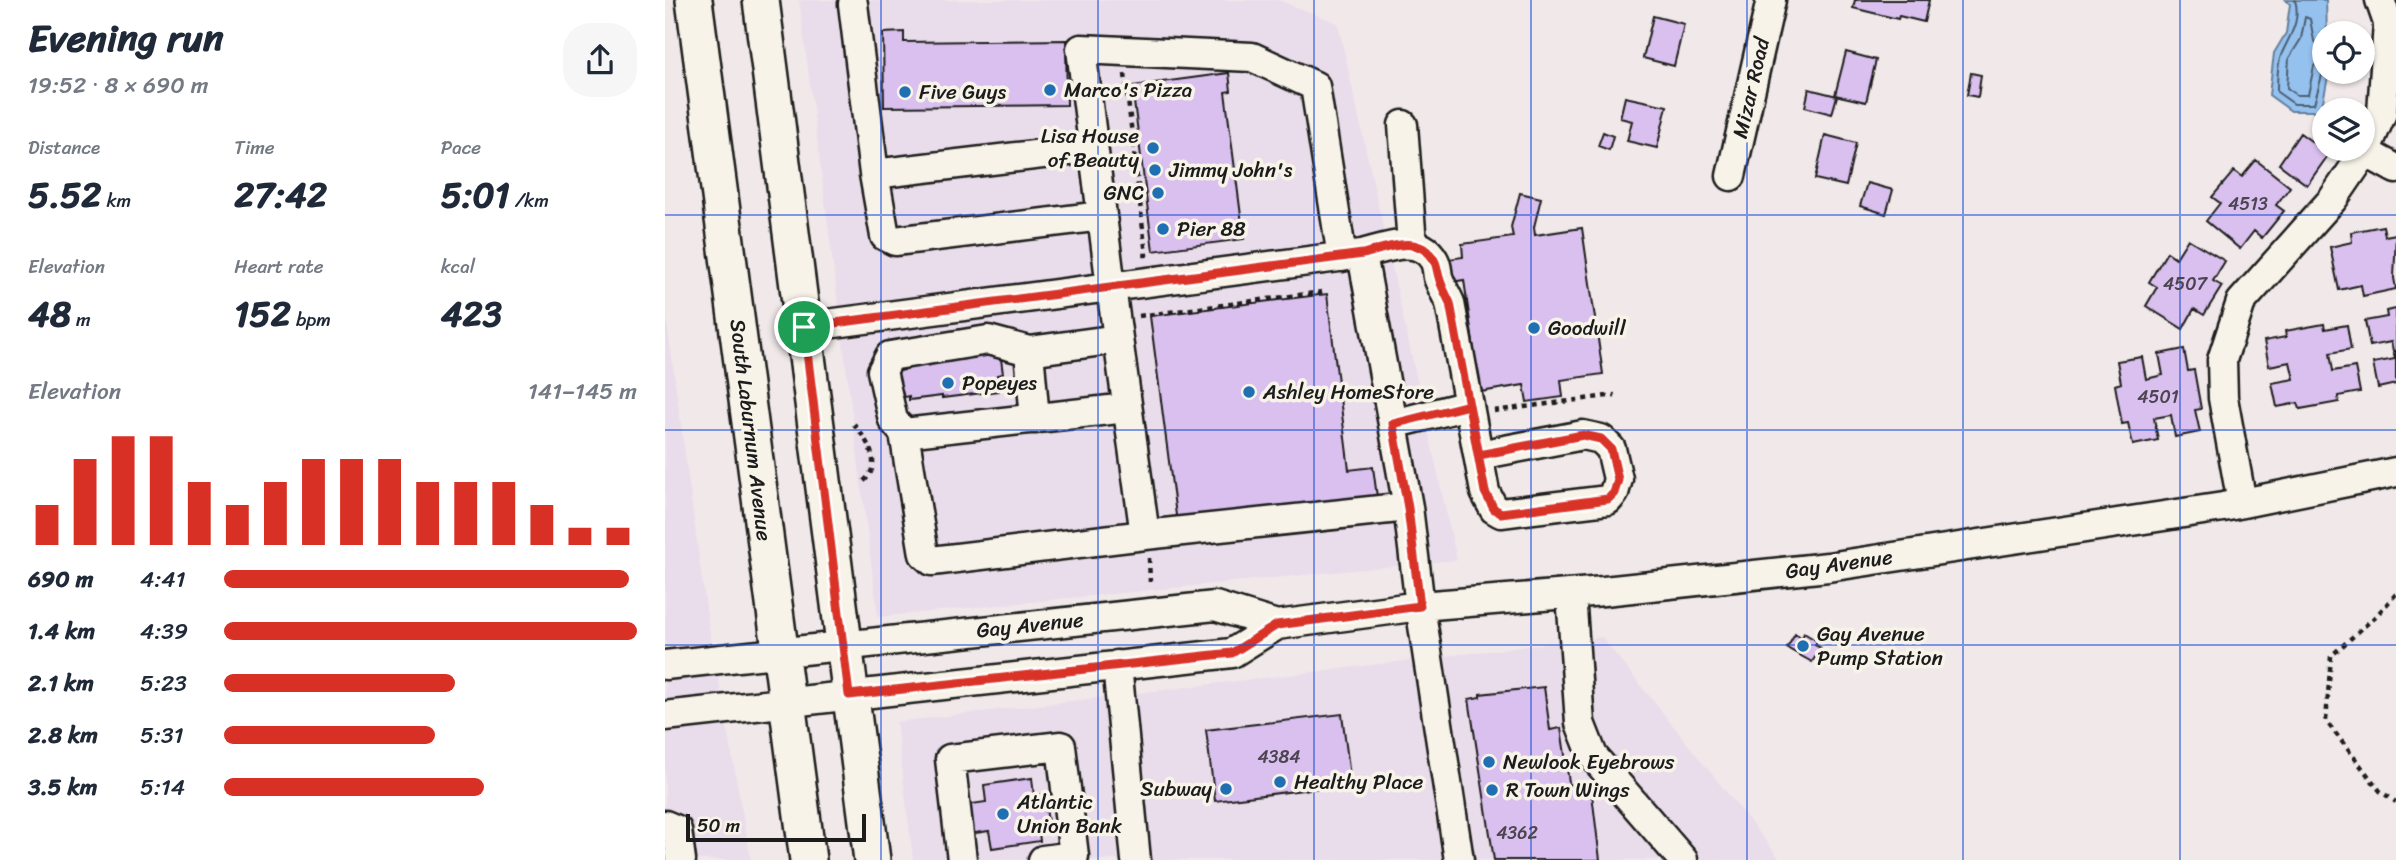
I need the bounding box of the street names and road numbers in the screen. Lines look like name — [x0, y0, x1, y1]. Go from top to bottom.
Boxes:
street label: Mizar Road — [1721, 32, 1781, 142]
street label: South Laburnum Avenue — [719, 317, 783, 543]
street label: Gay Avenue — [1783, 538, 1895, 590]
street label: Gay Avenue — [974, 600, 1086, 650]

